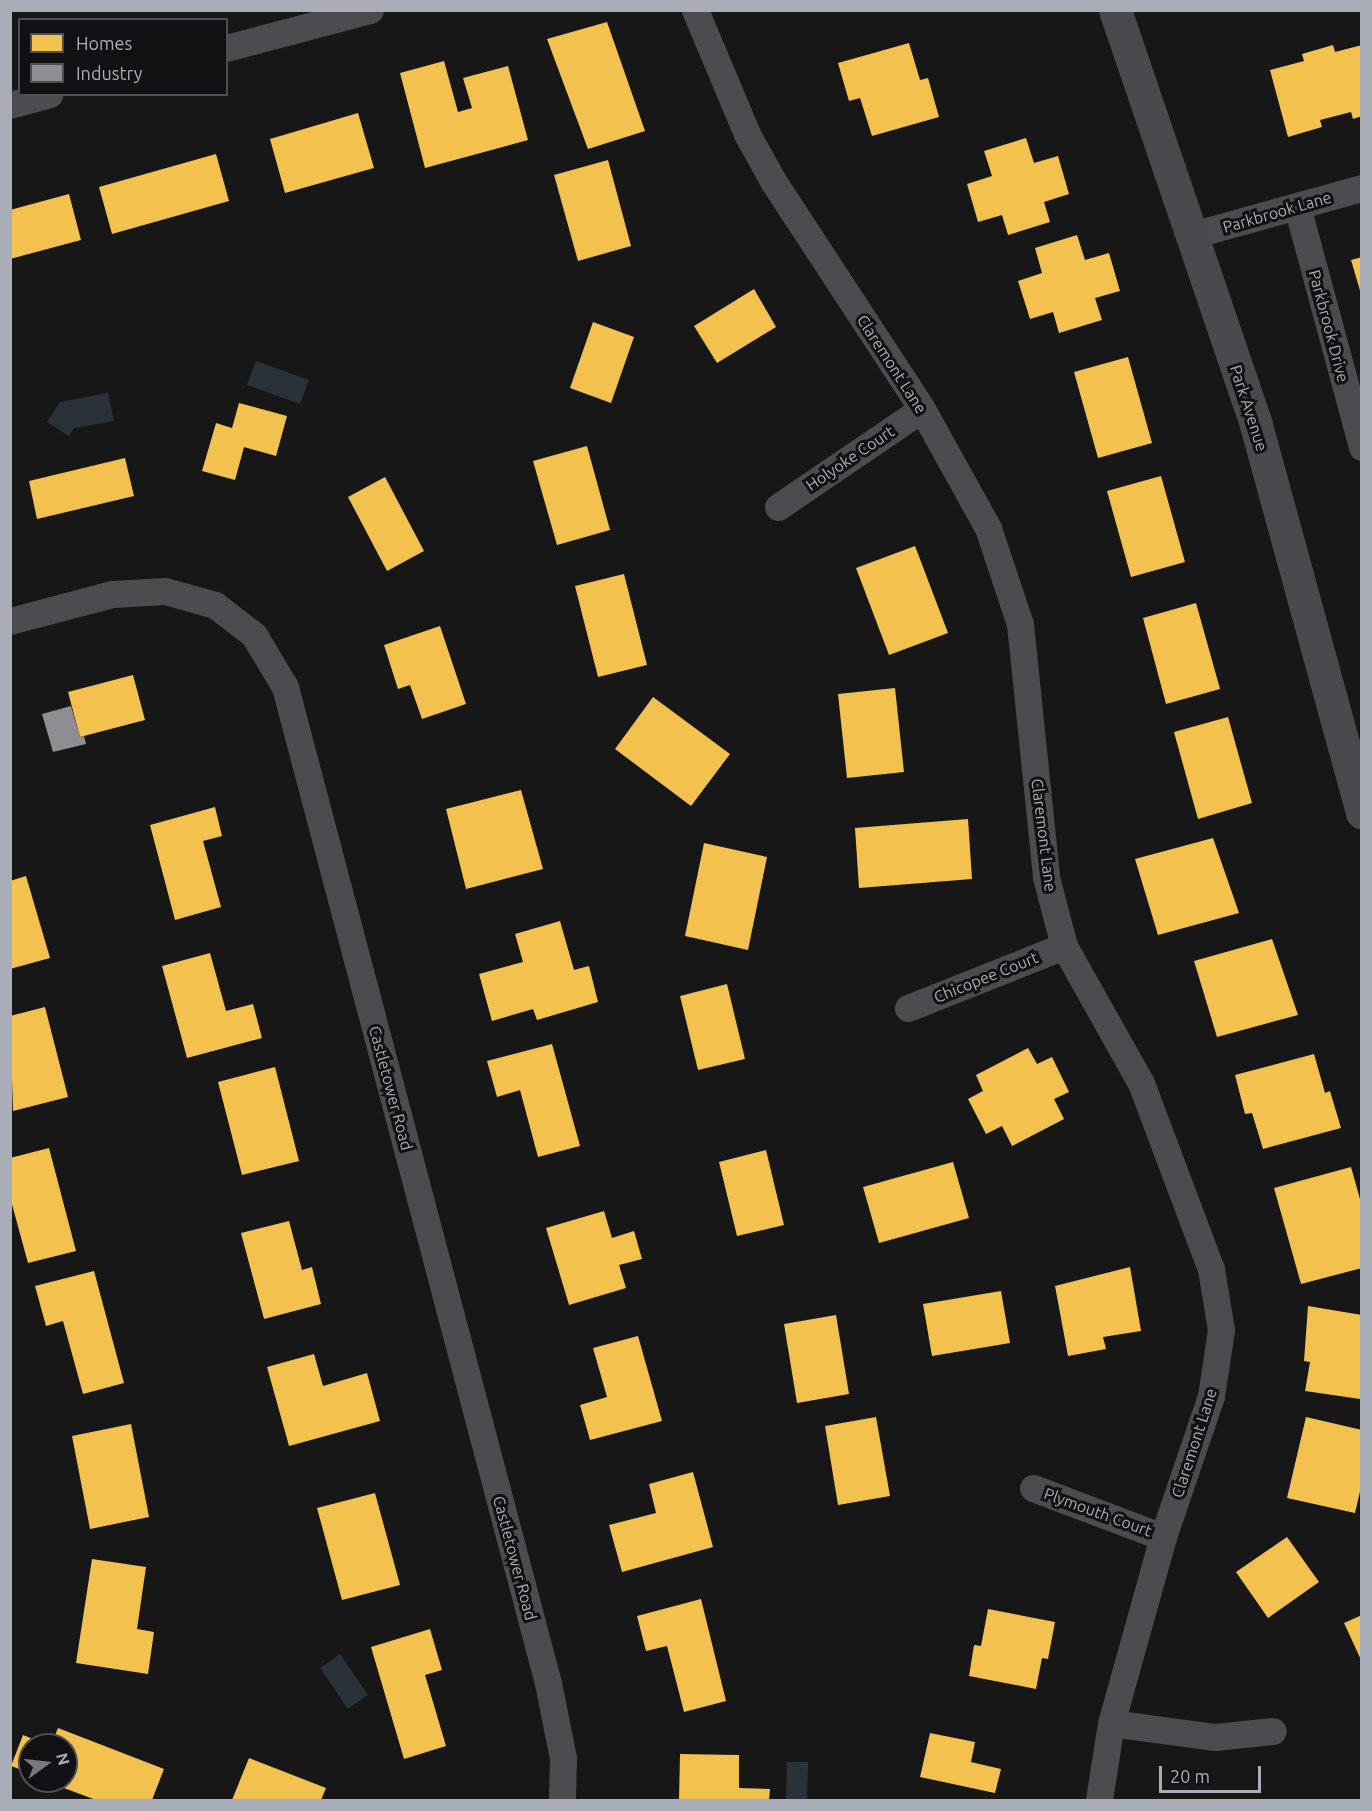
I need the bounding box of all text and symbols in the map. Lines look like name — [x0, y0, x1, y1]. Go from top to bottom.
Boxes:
legend — [18, 18, 228, 96]
text: Homes — [76, 33, 132, 53]
text: Industry — [76, 63, 142, 83]
street label: Parkbrook Lane — [1221, 187, 1333, 237]
street label: Parkbrook Drive — [1305, 268, 1353, 384]
street label: Claremont Lane — [853, 311, 931, 417]
street label: Park Avenue — [1226, 363, 1272, 453]
street label: Holyoke Court — [802, 421, 898, 495]
street label: Claremont Lane — [1028, 777, 1060, 893]
street label: Chicopee Court — [931, 947, 1041, 1007]
street label: Castletower Road — [365, 1024, 417, 1152]
street label: Claremont Lane — [1167, 1386, 1221, 1500]
street label: Plymouth Court — [1041, 1484, 1155, 1540]
street label: Castletower Road — [489, 1494, 541, 1622]
north arrow — [18, 1733, 78, 1793]
text: N — [53, 1751, 74, 1767]
scale bar — [1162, 1754, 1264, 1792]
text: 20 m — [1170, 1766, 1210, 1786]

